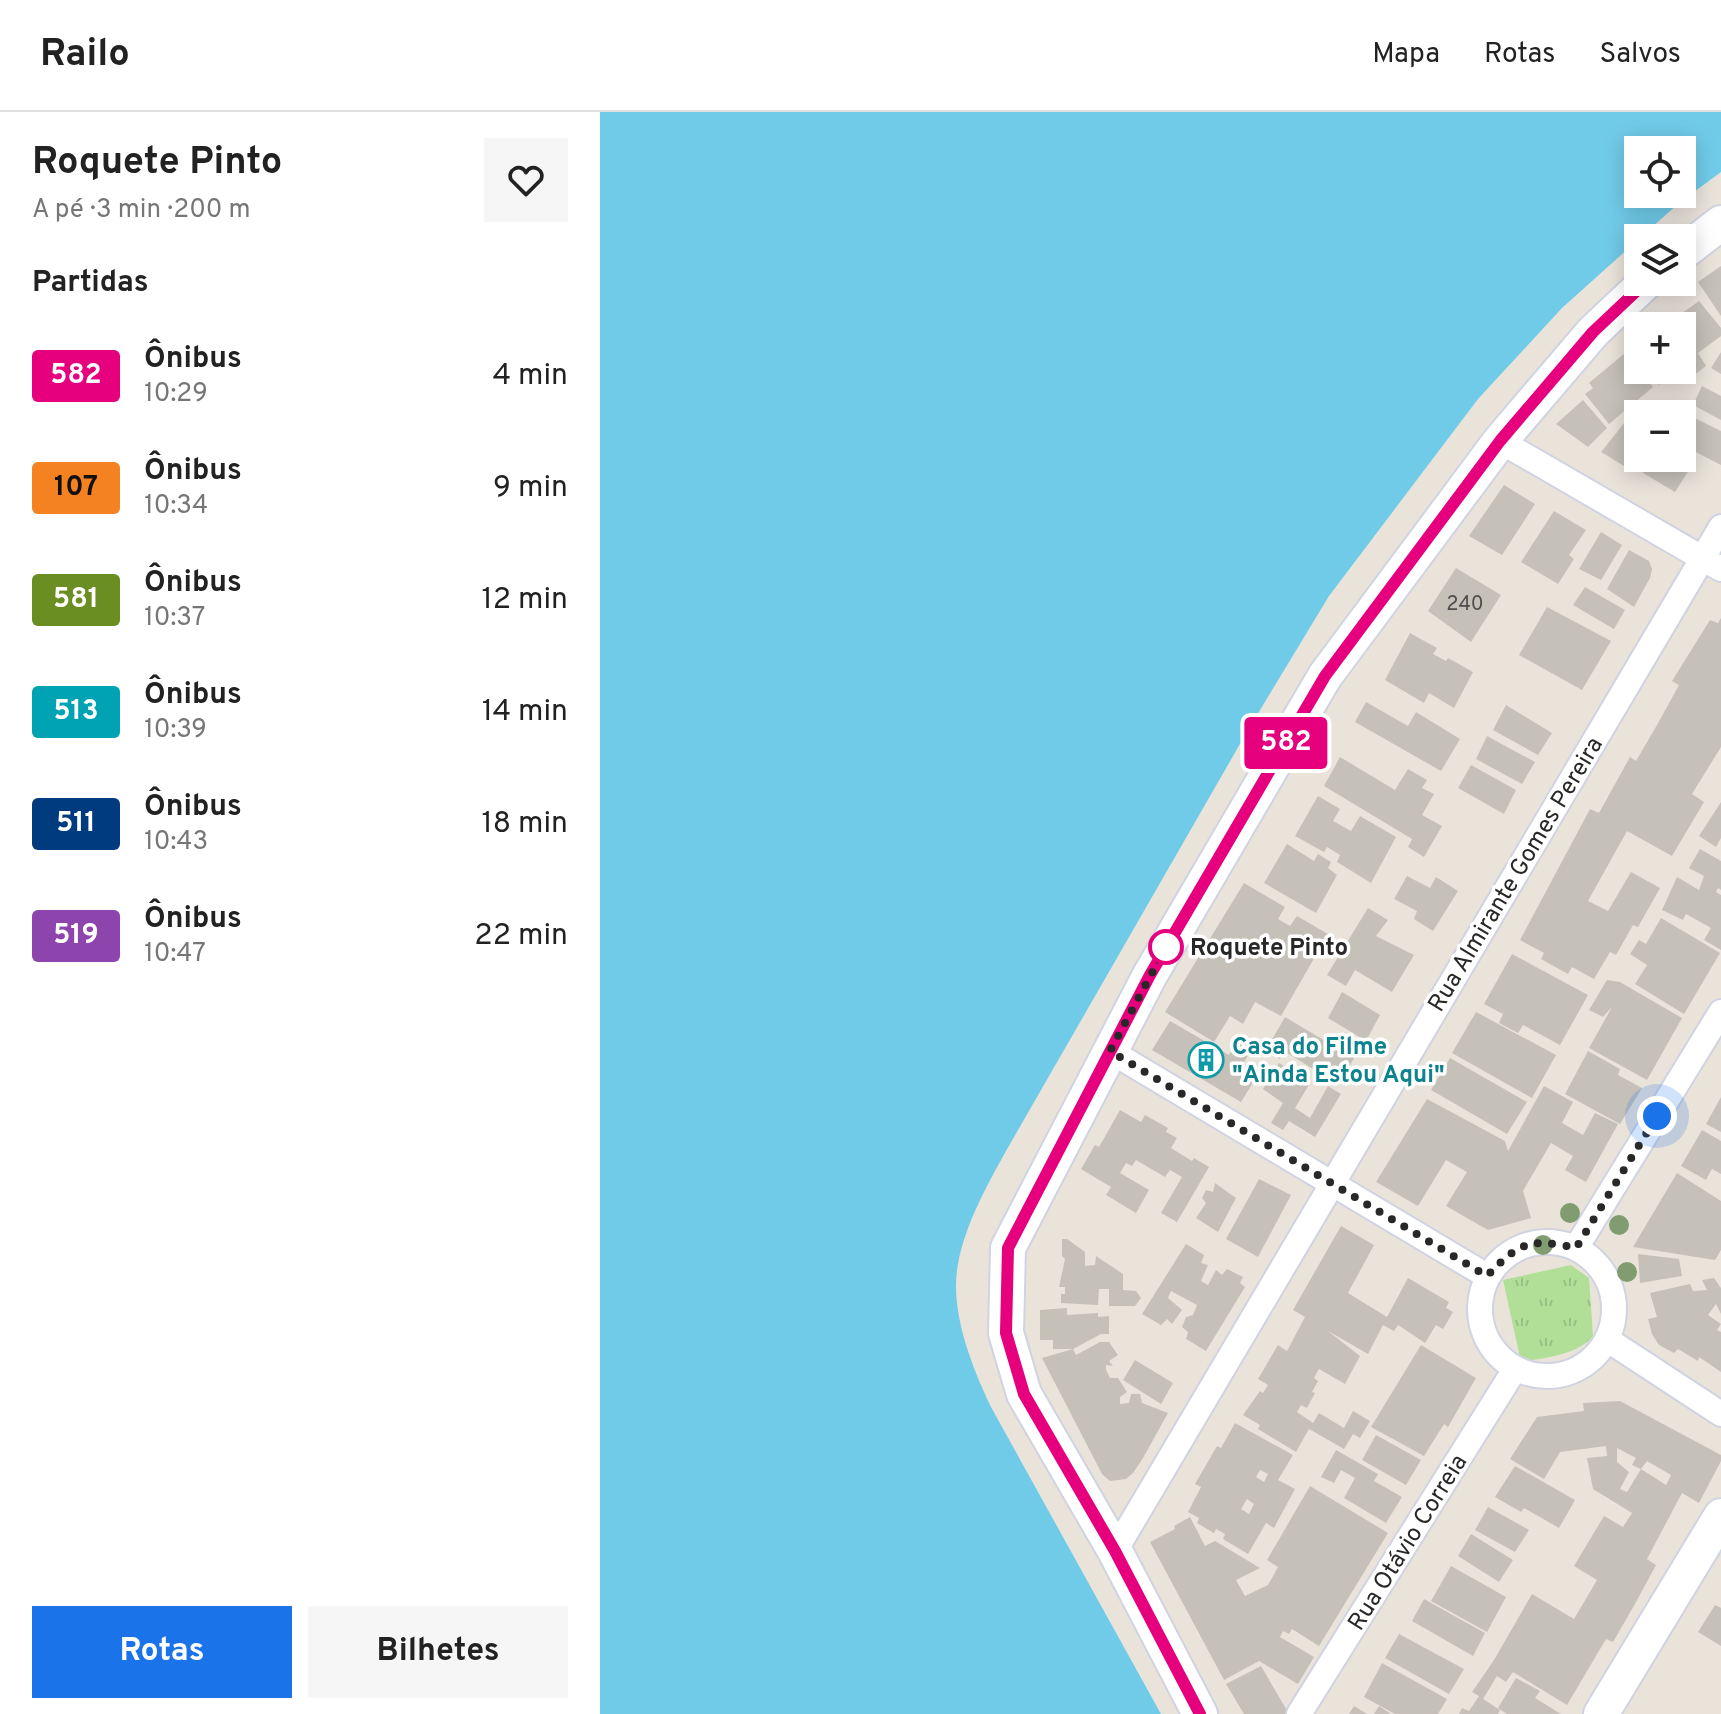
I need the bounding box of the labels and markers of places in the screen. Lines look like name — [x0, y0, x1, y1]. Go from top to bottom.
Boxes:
marker: Roquete Pinto — [1149, 930, 1183, 964]
place label: Roquete Pinto — [1190, 934, 1348, 964]
place label: Casa do Filme "Ainda Estou Aqui" — [1232, 1033, 1445, 1091]
building icon: Casa do Filme "Ainda Estou Aqui" — [1187, 1041, 1225, 1079]

